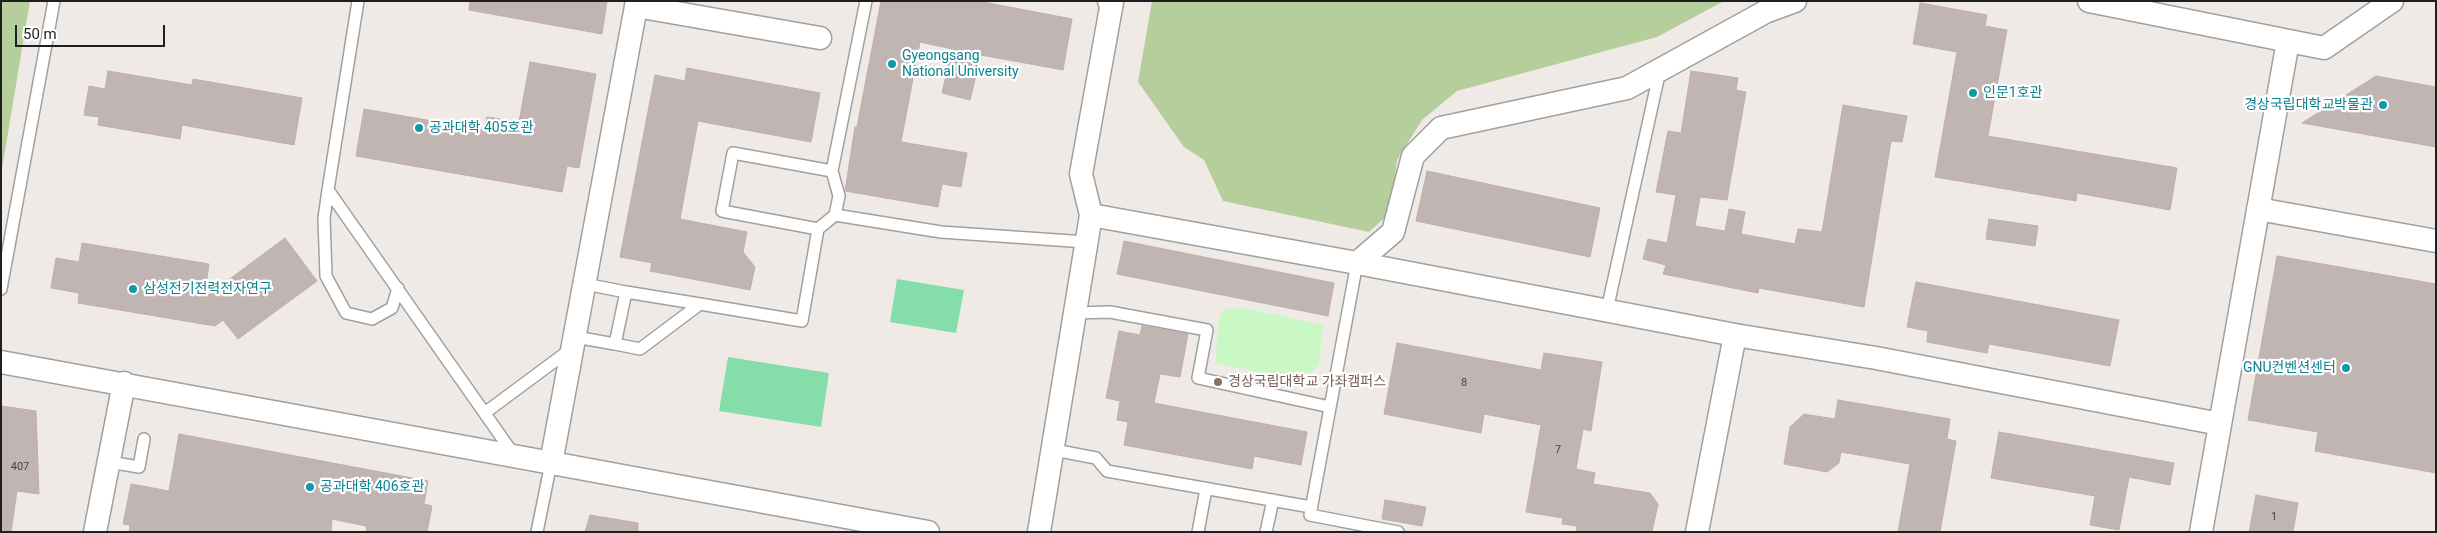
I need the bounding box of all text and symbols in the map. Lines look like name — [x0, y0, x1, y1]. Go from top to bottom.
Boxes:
scale bar — [18, 15, 168, 47]
text: 50 m — [23, 25, 57, 43]
place label: Gyeongsang National University — [902, 48, 1019, 80]
marker: Gyeongsang National University — [886, 58, 898, 70]
place label: 인문1호관 — [1983, 85, 2042, 101]
marker: 인문1호관 — [1967, 87, 1979, 99]
place label: 경상국립대학교박물관 — [2244, 97, 2373, 113]
marker: 경상국립대학교박물관 — [2377, 99, 2389, 111]
place label: 공과대학 405호관 — [429, 120, 533, 136]
marker: 공과대학 405호관 — [413, 122, 425, 134]
place label: 삼성전기전력전자연구 — [143, 281, 272, 297]
marker: 삼성전기전력전자연구 — [127, 283, 139, 295]
place label: GNU컨벤션센터 — [2243, 360, 2336, 376]
marker: GNU컨벤션센터 — [2340, 362, 2352, 374]
place label: 경상국립대학교 가좌캠퍼스 — [1228, 374, 1386, 390]
marker: 경상국립대학교 가좌캠퍼스 — [1212, 376, 1224, 388]
house number: 8 — [1461, 376, 1467, 390]
house number: 7 — [1555, 443, 1561, 457]
house number: 407 — [11, 460, 29, 474]
place label: 공과대학 406호관 — [320, 479, 424, 495]
marker: 공과대학 406호관 — [304, 481, 316, 493]
house number: 1 — [2271, 510, 2277, 524]

